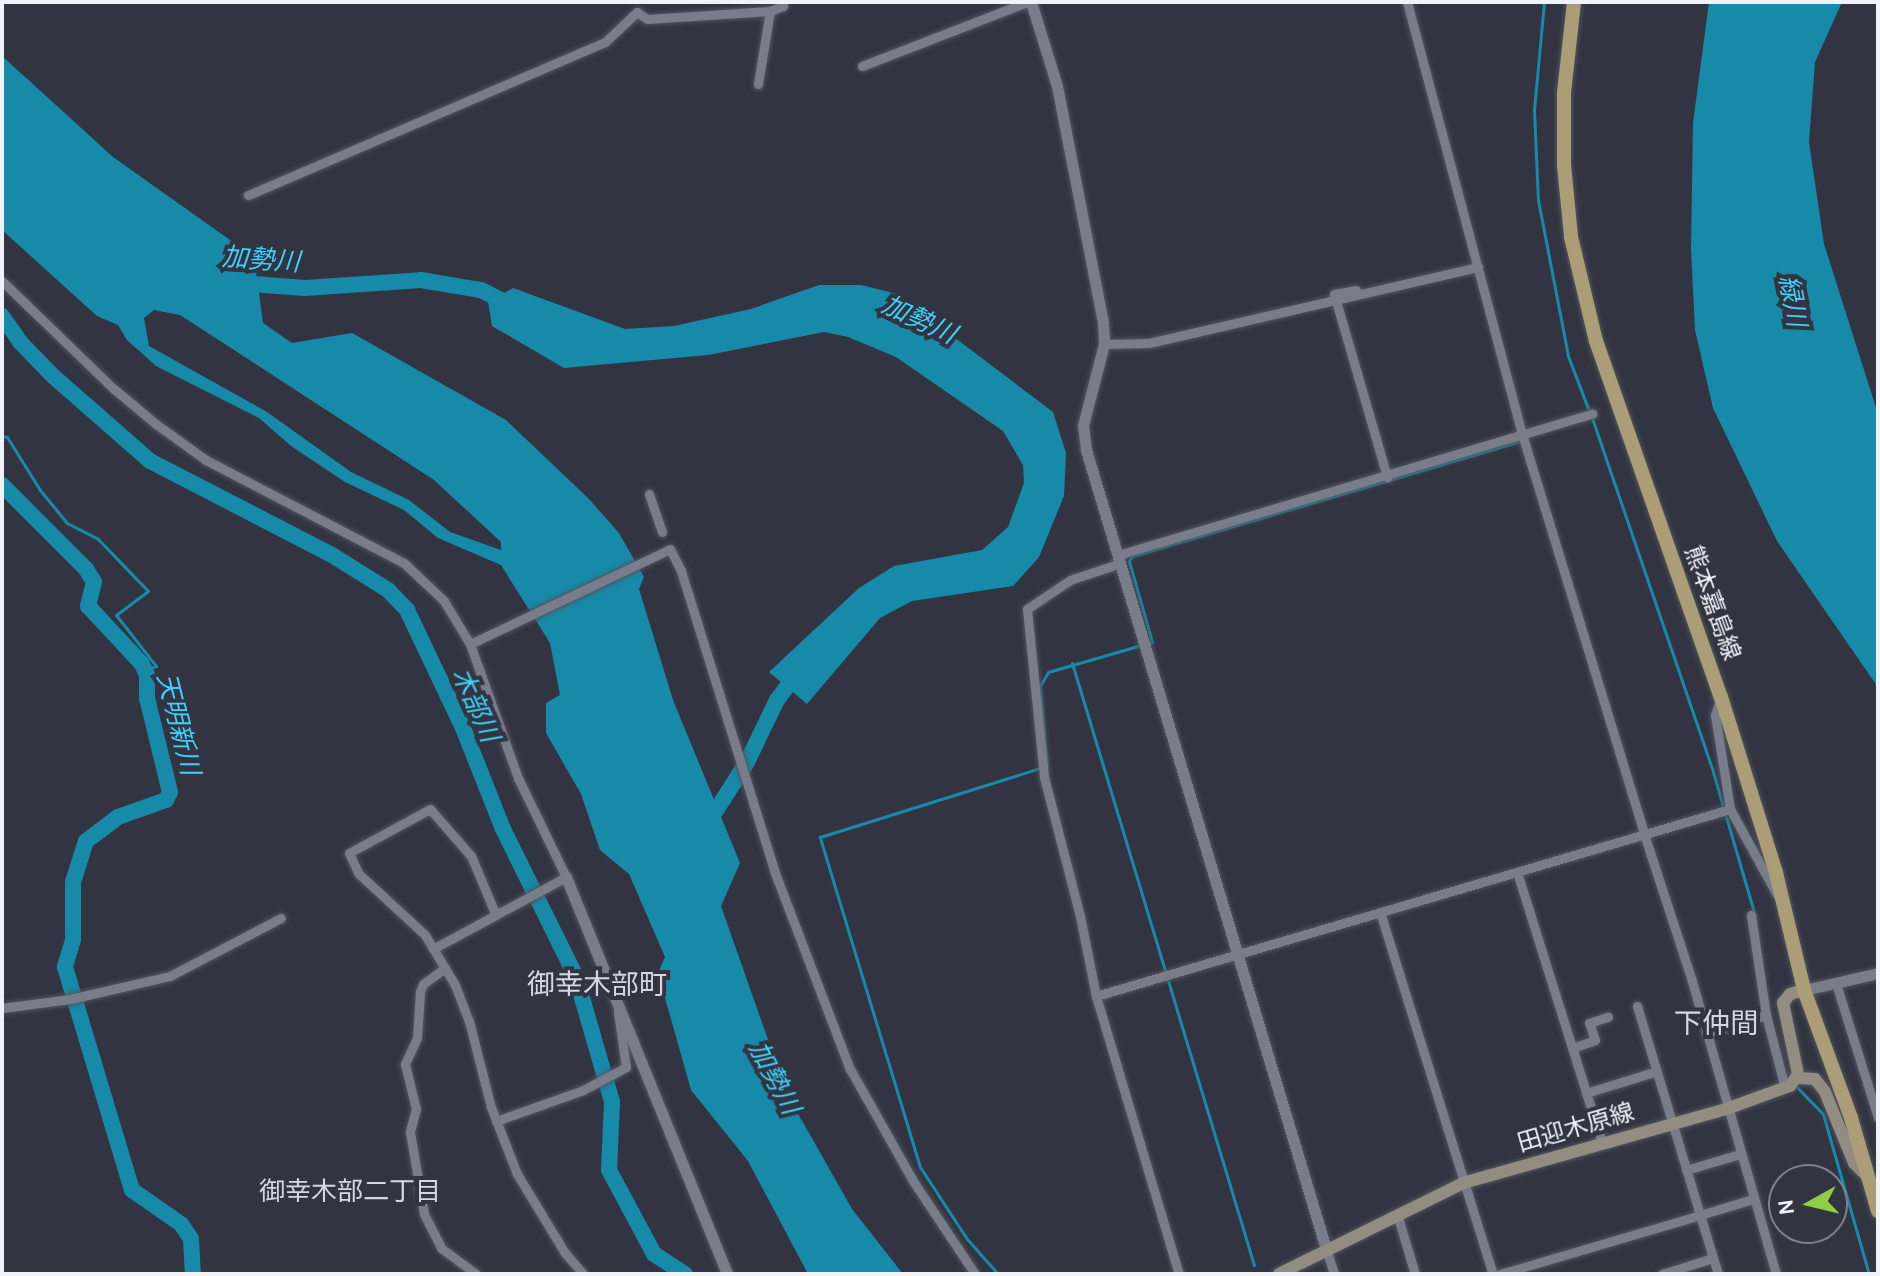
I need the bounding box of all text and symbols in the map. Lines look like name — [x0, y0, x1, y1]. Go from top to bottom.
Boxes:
water label: 加勢川 — [221, 242, 301, 278]
water label: 緑川 — [1772, 273, 1812, 329]
water label: 加勢川 — [877, 289, 961, 351]
street label: 熊本嘉島線 — [1678, 542, 1746, 664]
water label: 木部川 — [445, 663, 505, 747]
water label: 天明新川 — [150, 670, 206, 778]
district label: 御幸木部町 — [527, 968, 667, 1002]
district label: 下仲間 — [1674, 1007, 1758, 1041]
water label: 加勢川 — [742, 1036, 806, 1120]
street label: 田迎木原線 — [1514, 1098, 1638, 1158]
north arrow — [1768, 1164, 1848, 1244]
district label: 御幸木部二丁目 — [259, 1176, 441, 1208]
text: N — [1772, 1197, 1800, 1217]

